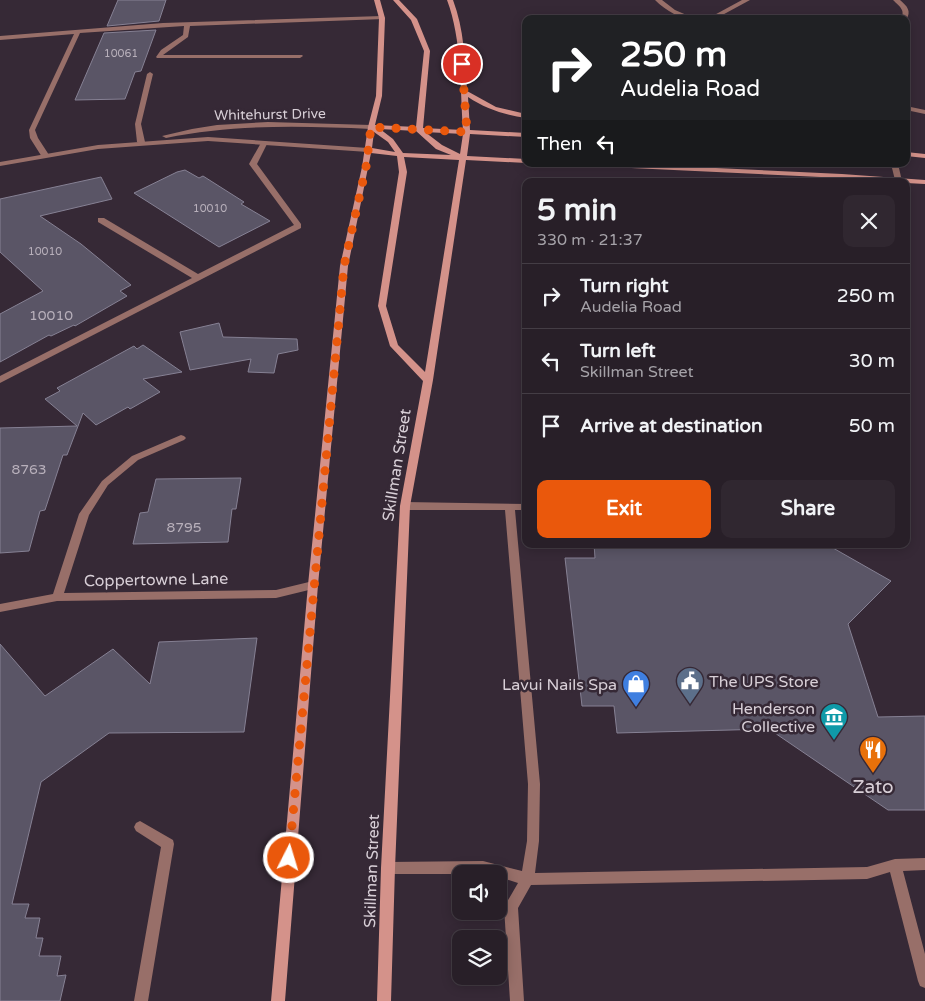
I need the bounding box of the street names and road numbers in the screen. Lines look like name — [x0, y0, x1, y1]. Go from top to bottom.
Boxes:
street label: Whitehurst Drive — [214, 105, 326, 124]
street label: Skillman Street — [378, 407, 416, 523]
street label: Coppertowne Lane — [84, 569, 228, 591]
street label: Skillman Street — [360, 814, 384, 928]

